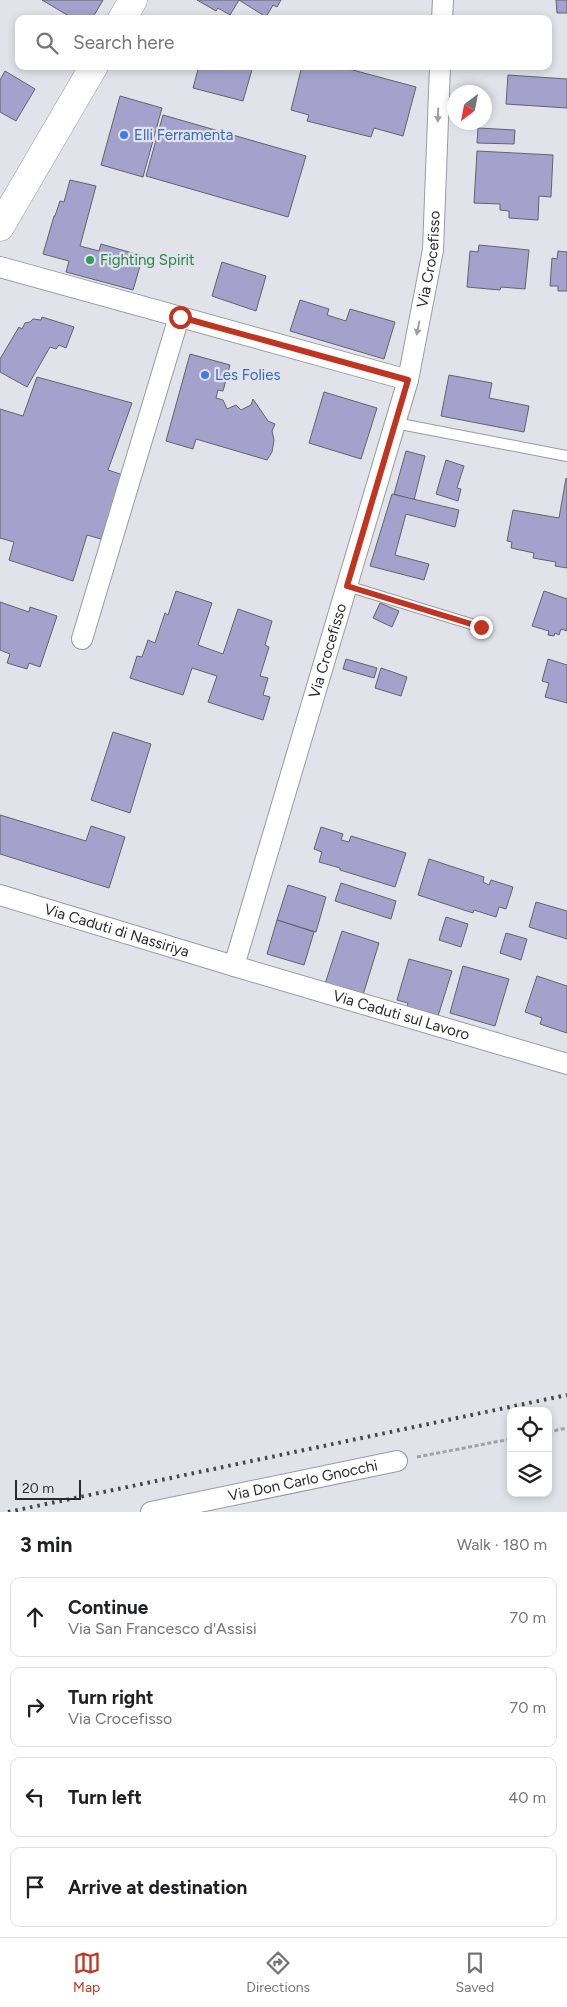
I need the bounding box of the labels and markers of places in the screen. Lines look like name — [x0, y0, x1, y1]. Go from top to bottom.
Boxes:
place label: Elli Ferramenta — [134, 126, 233, 144]
marker: Elli Ferramenta — [118, 129, 130, 141]
place label: Fighting Spirit — [100, 251, 195, 269]
marker: Fighting Spirit — [84, 254, 96, 266]
place label: Les Folies — [215, 366, 280, 384]
marker: Les Folies — [199, 369, 211, 381]

